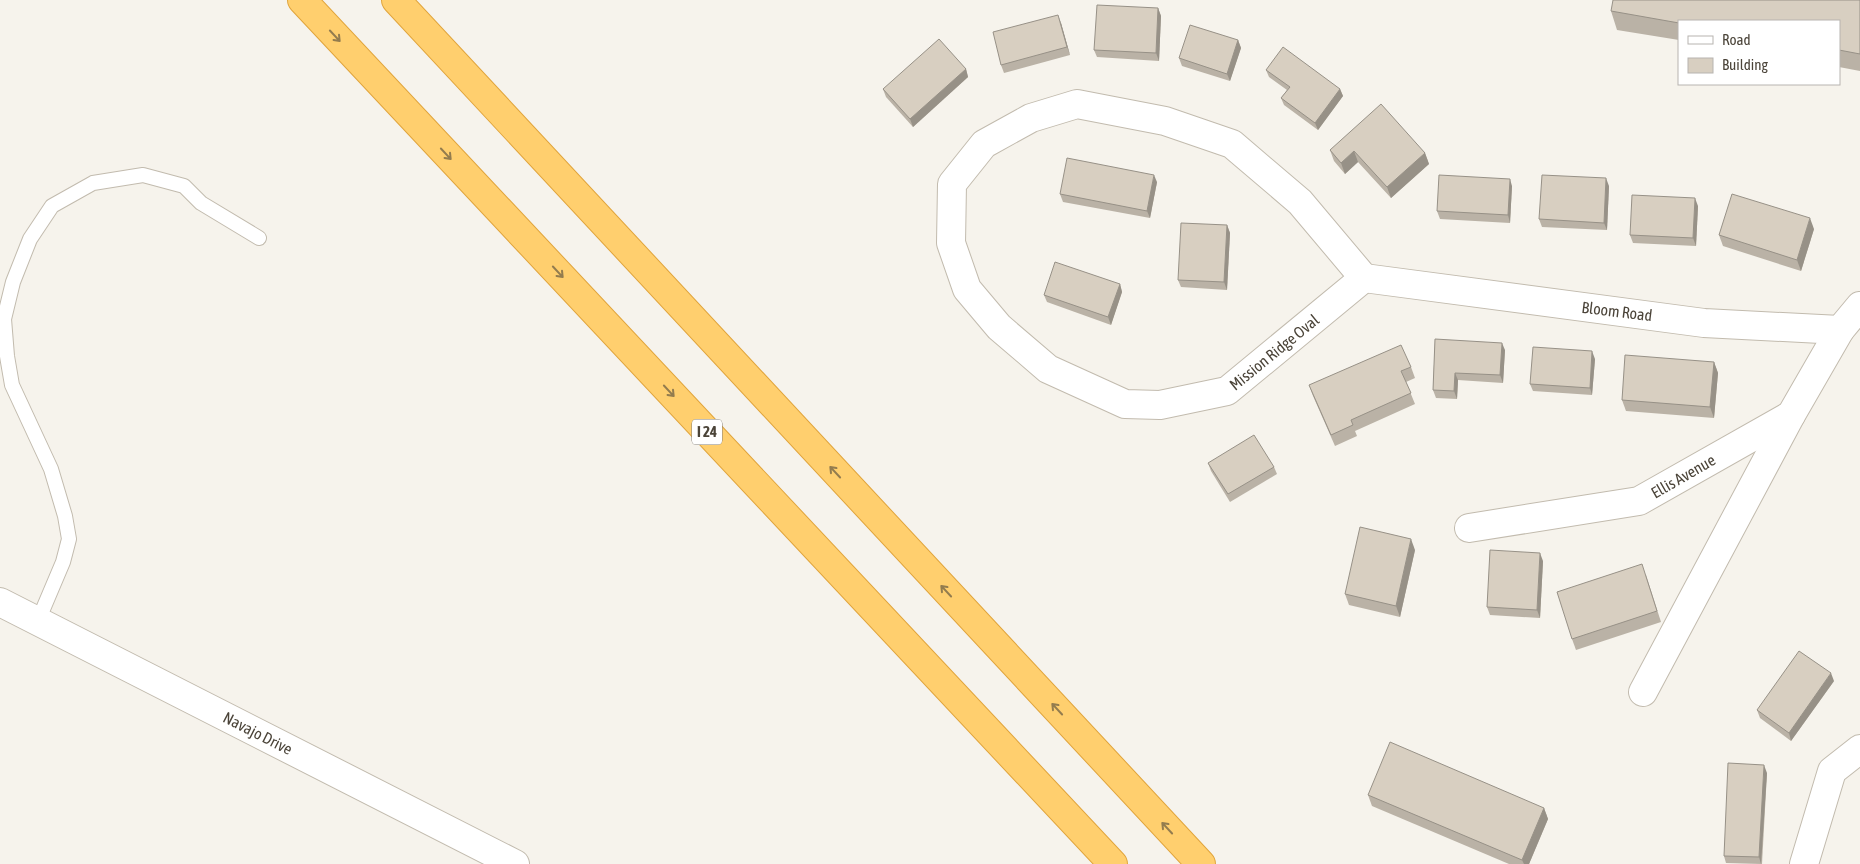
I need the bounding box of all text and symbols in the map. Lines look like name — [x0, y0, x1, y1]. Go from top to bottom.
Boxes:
legend — [1678, 20, 1840, 85]
one-way arrow — [329, 29, 341, 42]
text: Road — [1722, 31, 1751, 48]
text: Building — [1722, 56, 1768, 73]
one-way arrow — [440, 148, 452, 160]
one-way arrow — [552, 266, 564, 279]
street label: Bloom Road — [1581, 298, 1653, 324]
street label: Mission Ridge Oval — [1226, 310, 1323, 394]
one-way arrow — [663, 384, 675, 397]
road number: I 24 — [692, 420, 722, 444]
street label: Ellis Avenue — [1648, 450, 1718, 502]
one-way arrow — [829, 465, 841, 478]
one-way arrow — [940, 584, 952, 597]
one-way arrow — [1051, 703, 1063, 716]
street label: Navajo Drive — [220, 708, 296, 759]
one-way arrow — [1161, 822, 1173, 835]

